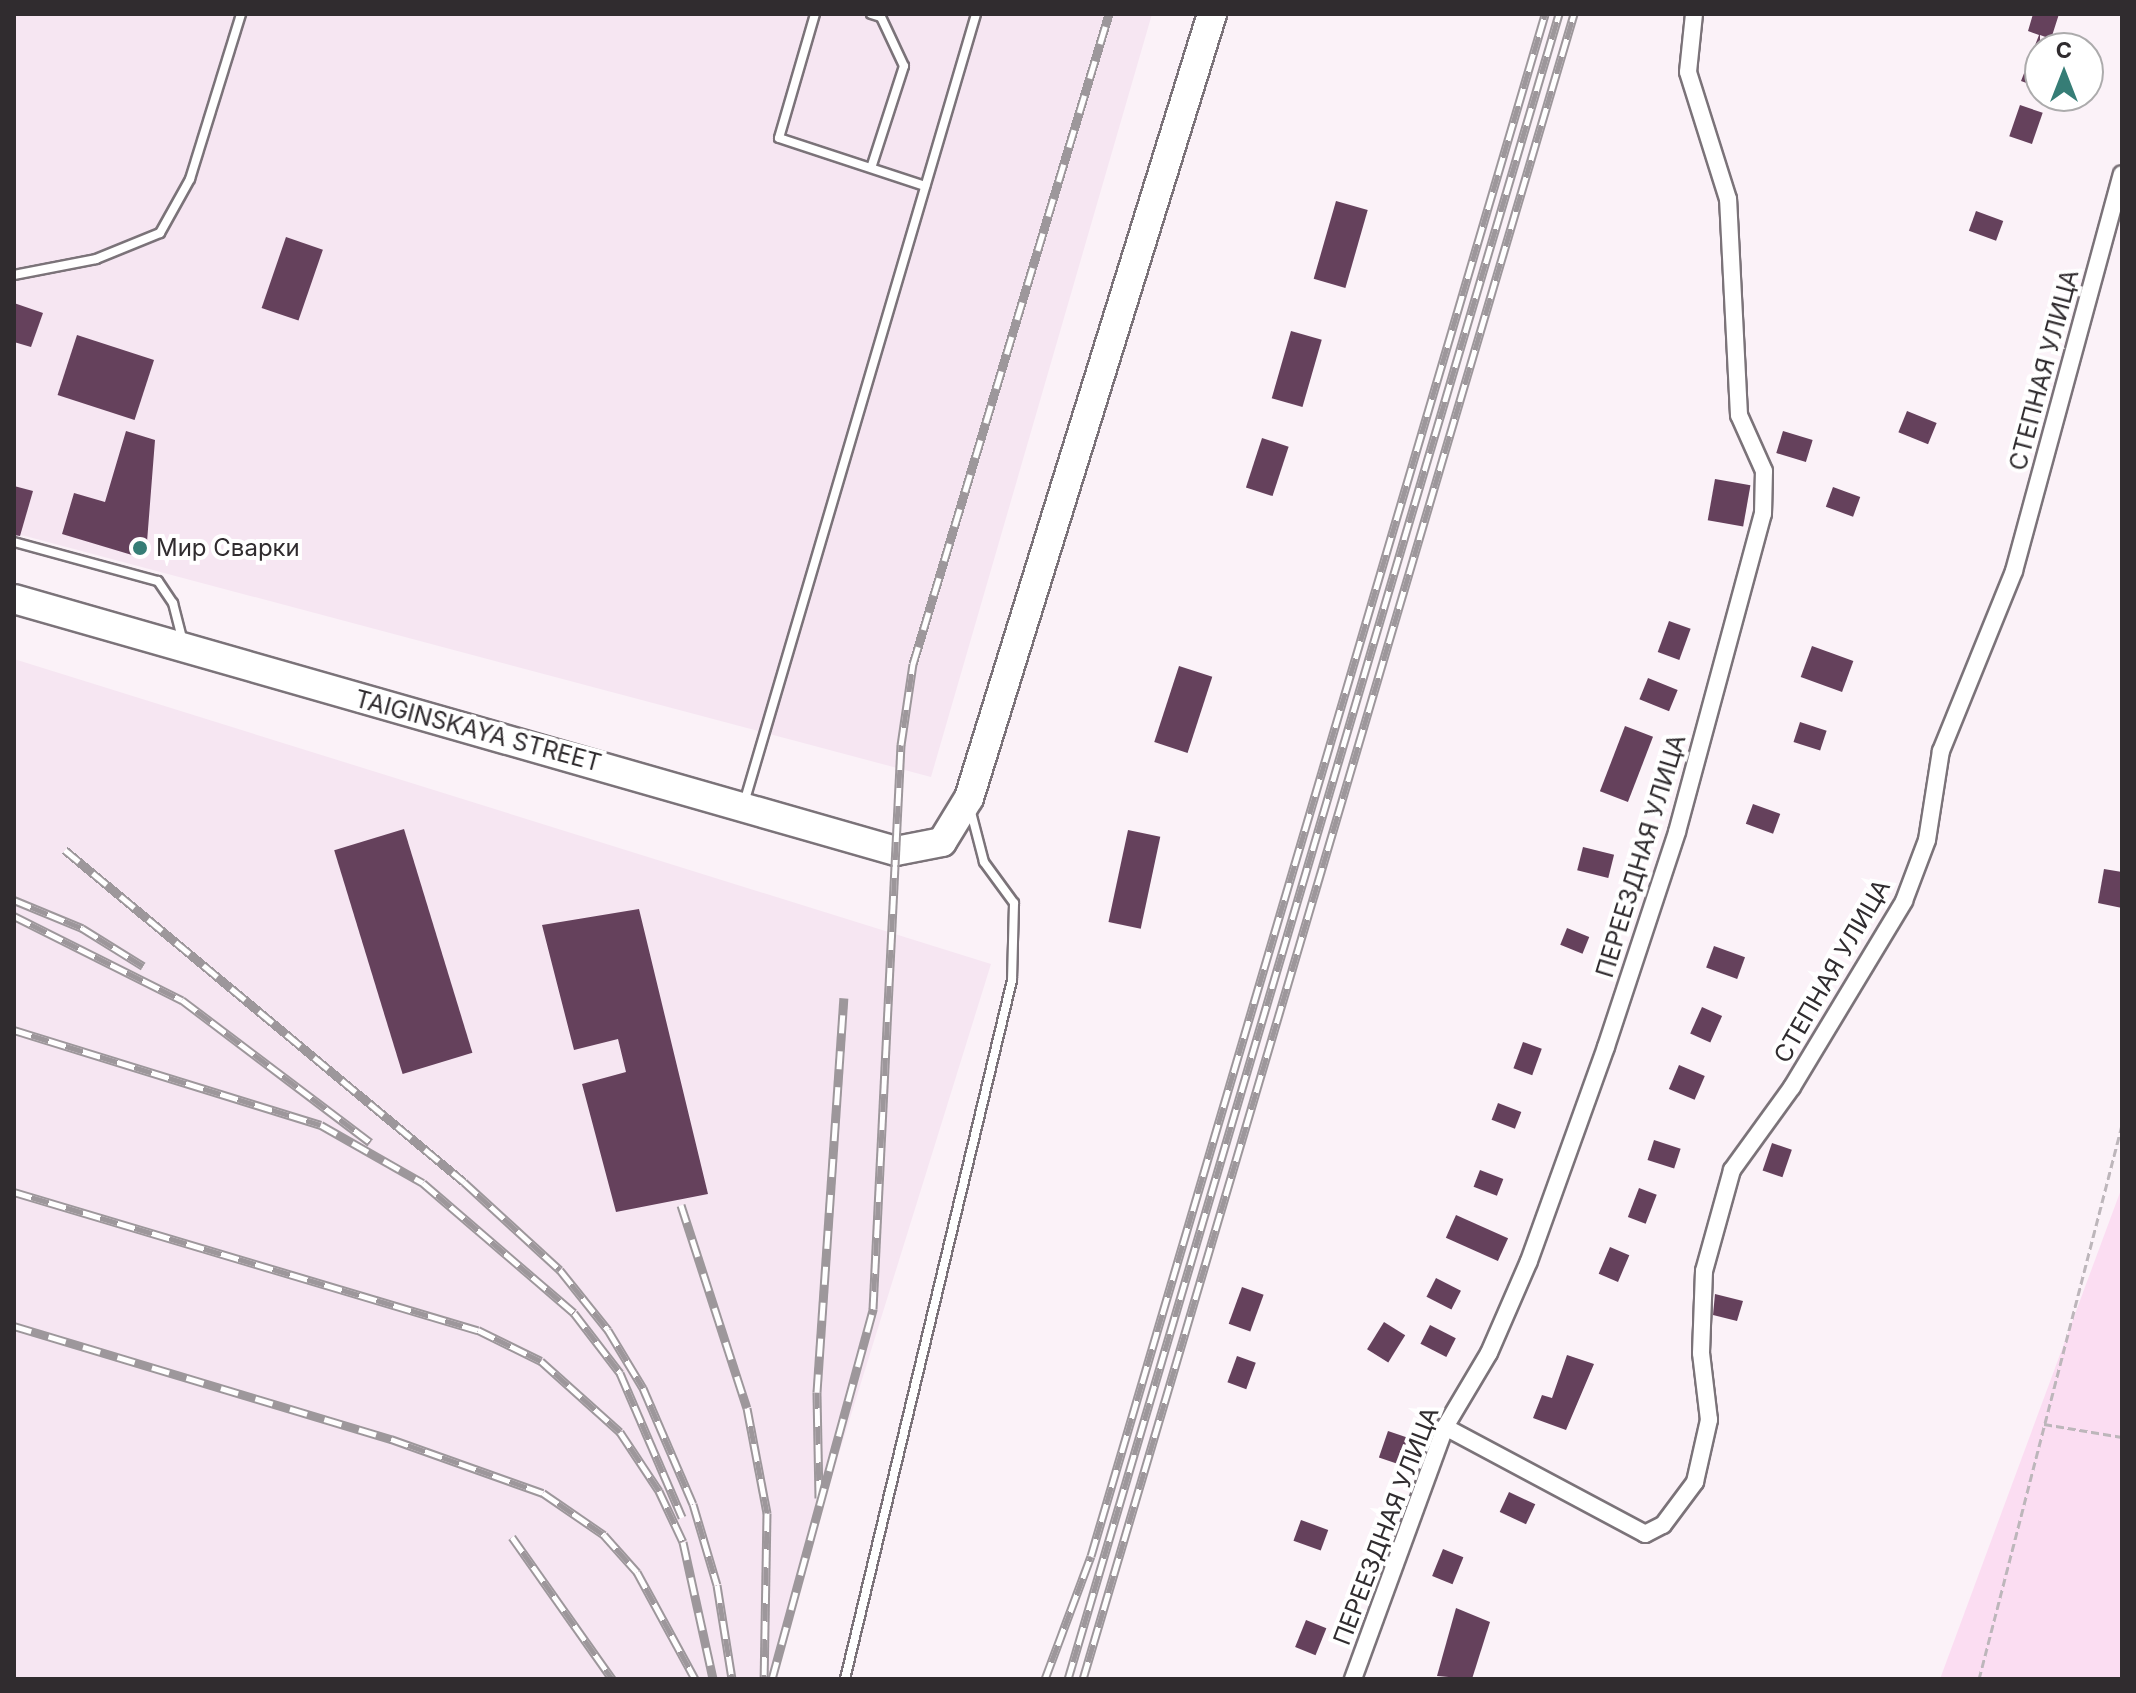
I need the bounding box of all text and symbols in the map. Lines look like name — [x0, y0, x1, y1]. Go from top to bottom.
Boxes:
north arrow — [2024, 32, 2104, 112]
text: С — [2056, 37, 2072, 63]
street label: СТЕПНАЯ УЛИЦА — [2003, 266, 2085, 474]
place label: Мир Сварки — [156, 534, 300, 562]
marker: Мир Сварки — [131, 539, 149, 557]
street label: TAIGINSKAYA STREET — [352, 684, 604, 778]
street label: ПЕРЕЕЗДНАЯ УЛИЦА — [1590, 731, 1692, 981]
street label: СТЕПНАЯ УЛИЦА — [1768, 874, 1896, 1068]
street label: ПЕРЕЕЗДНАЯ УЛИЦА — [1327, 1403, 1445, 1649]

